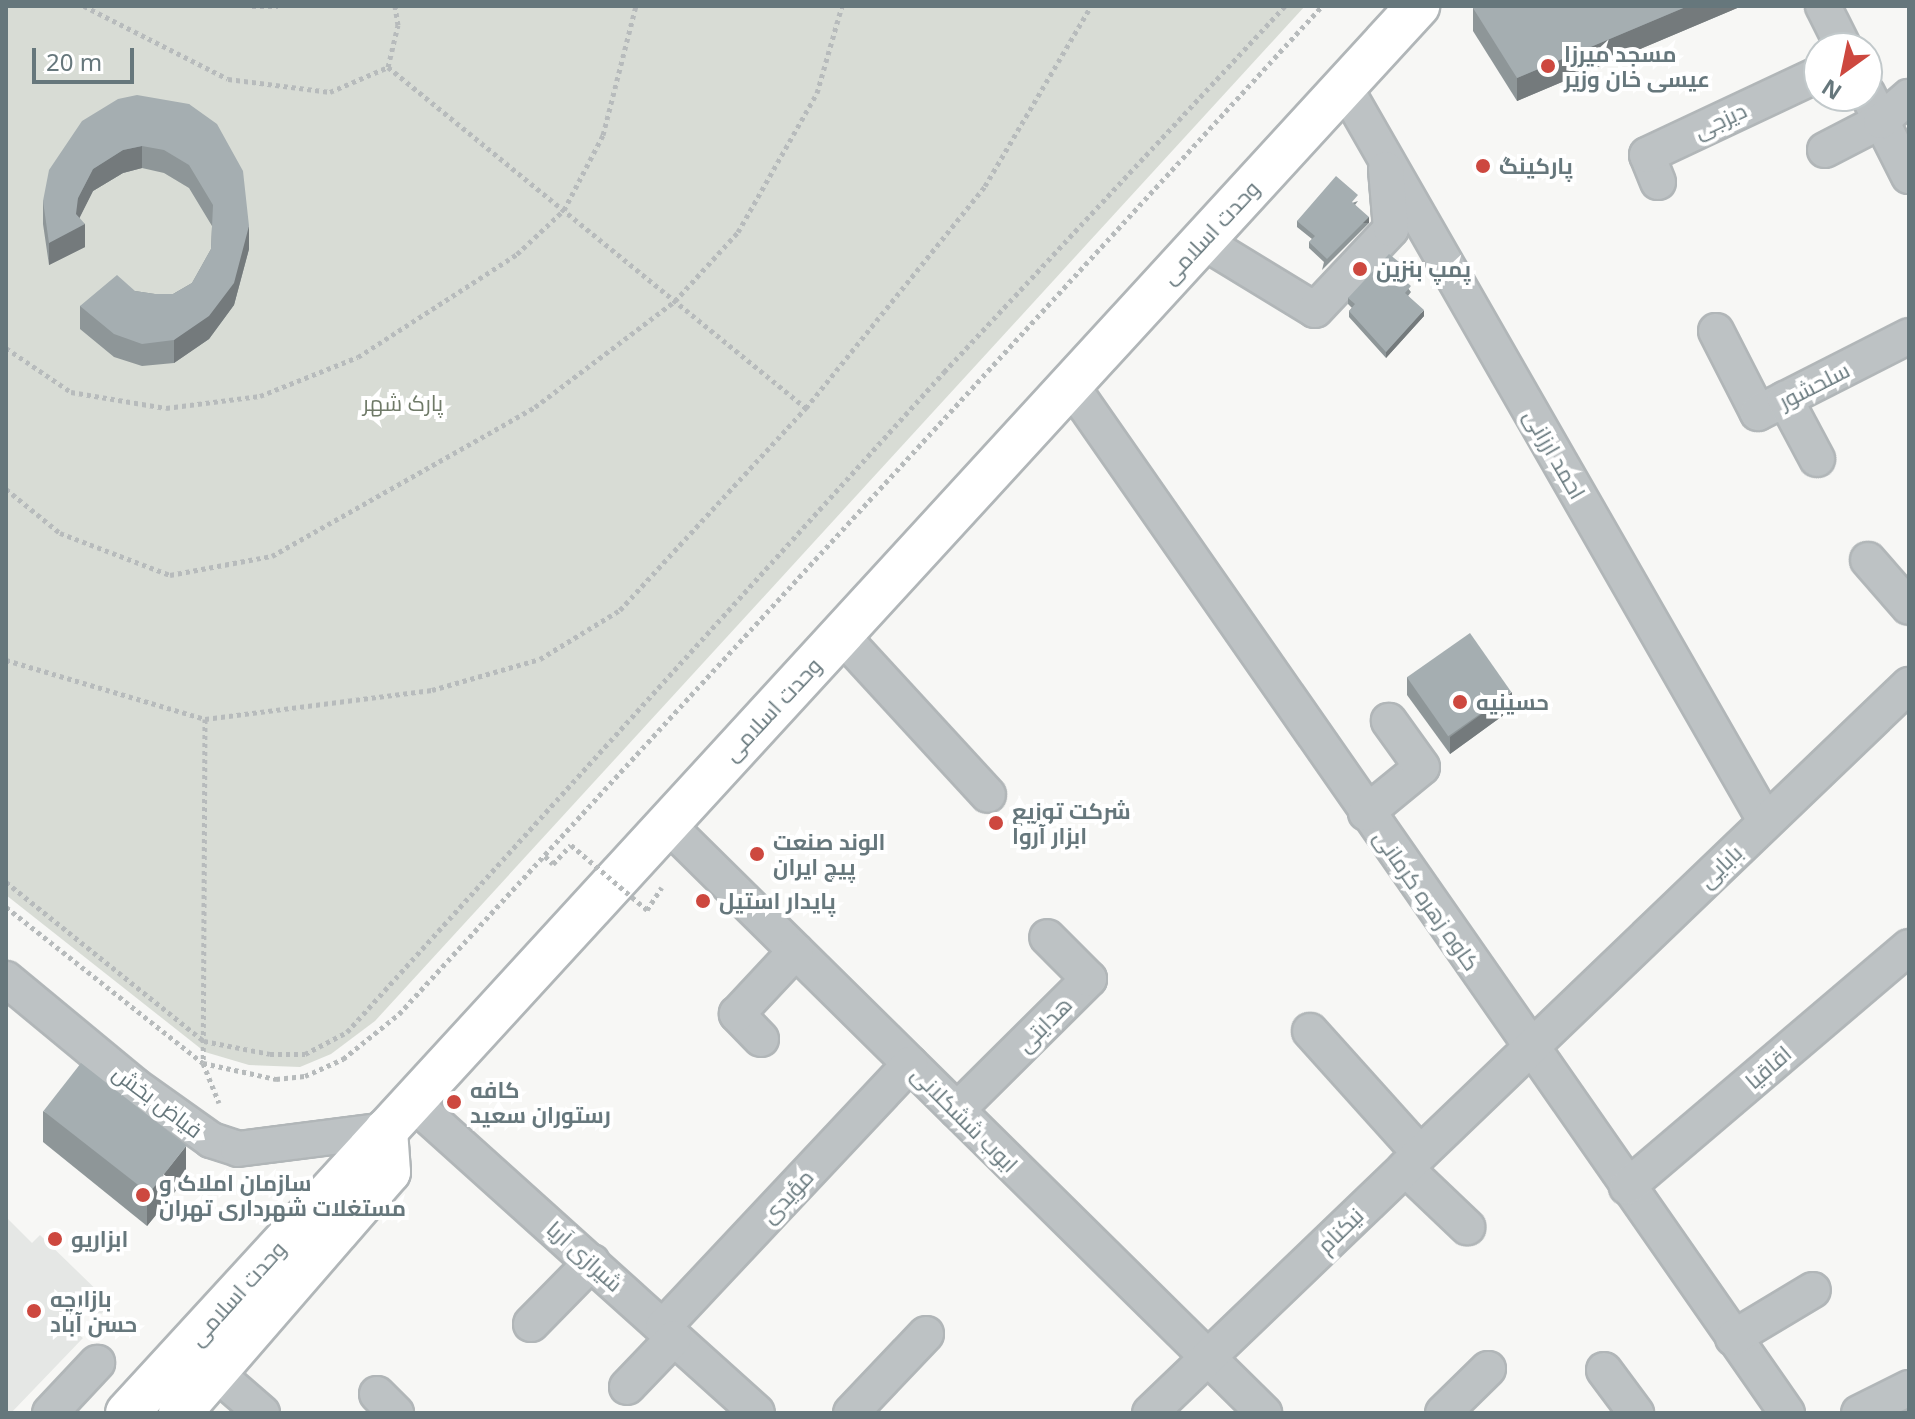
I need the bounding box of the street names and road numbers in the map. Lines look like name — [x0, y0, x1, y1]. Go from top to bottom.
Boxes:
street label: دیزجی — [1690, 96, 1750, 144]
street label: وحدت اسلامی — [1155, 175, 1265, 289]
street label: سلحشور — [1774, 356, 1854, 414]
street label: احمد ارزانی — [1519, 404, 1591, 504]
street label: وحدت اسلامی — [717, 652, 827, 766]
street label: کاوه زهره کرمانی — [1369, 825, 1485, 975]
street label: بابایی — [1693, 839, 1747, 893]
street label: هدایتی — [1011, 991, 1077, 1057]
street label: اقاقیا — [1740, 1040, 1796, 1094]
street label: فیاض بخش — [108, 1059, 208, 1143]
street label: ایوب ششکلانی — [906, 1060, 1024, 1178]
street label: مؤیدی — [755, 1164, 819, 1228]
street label: نیکنام — [1312, 1202, 1368, 1258]
street label: شیرازی آریا — [542, 1215, 628, 1297]
street label: وحدت اسلامی — [183, 1235, 291, 1351]

